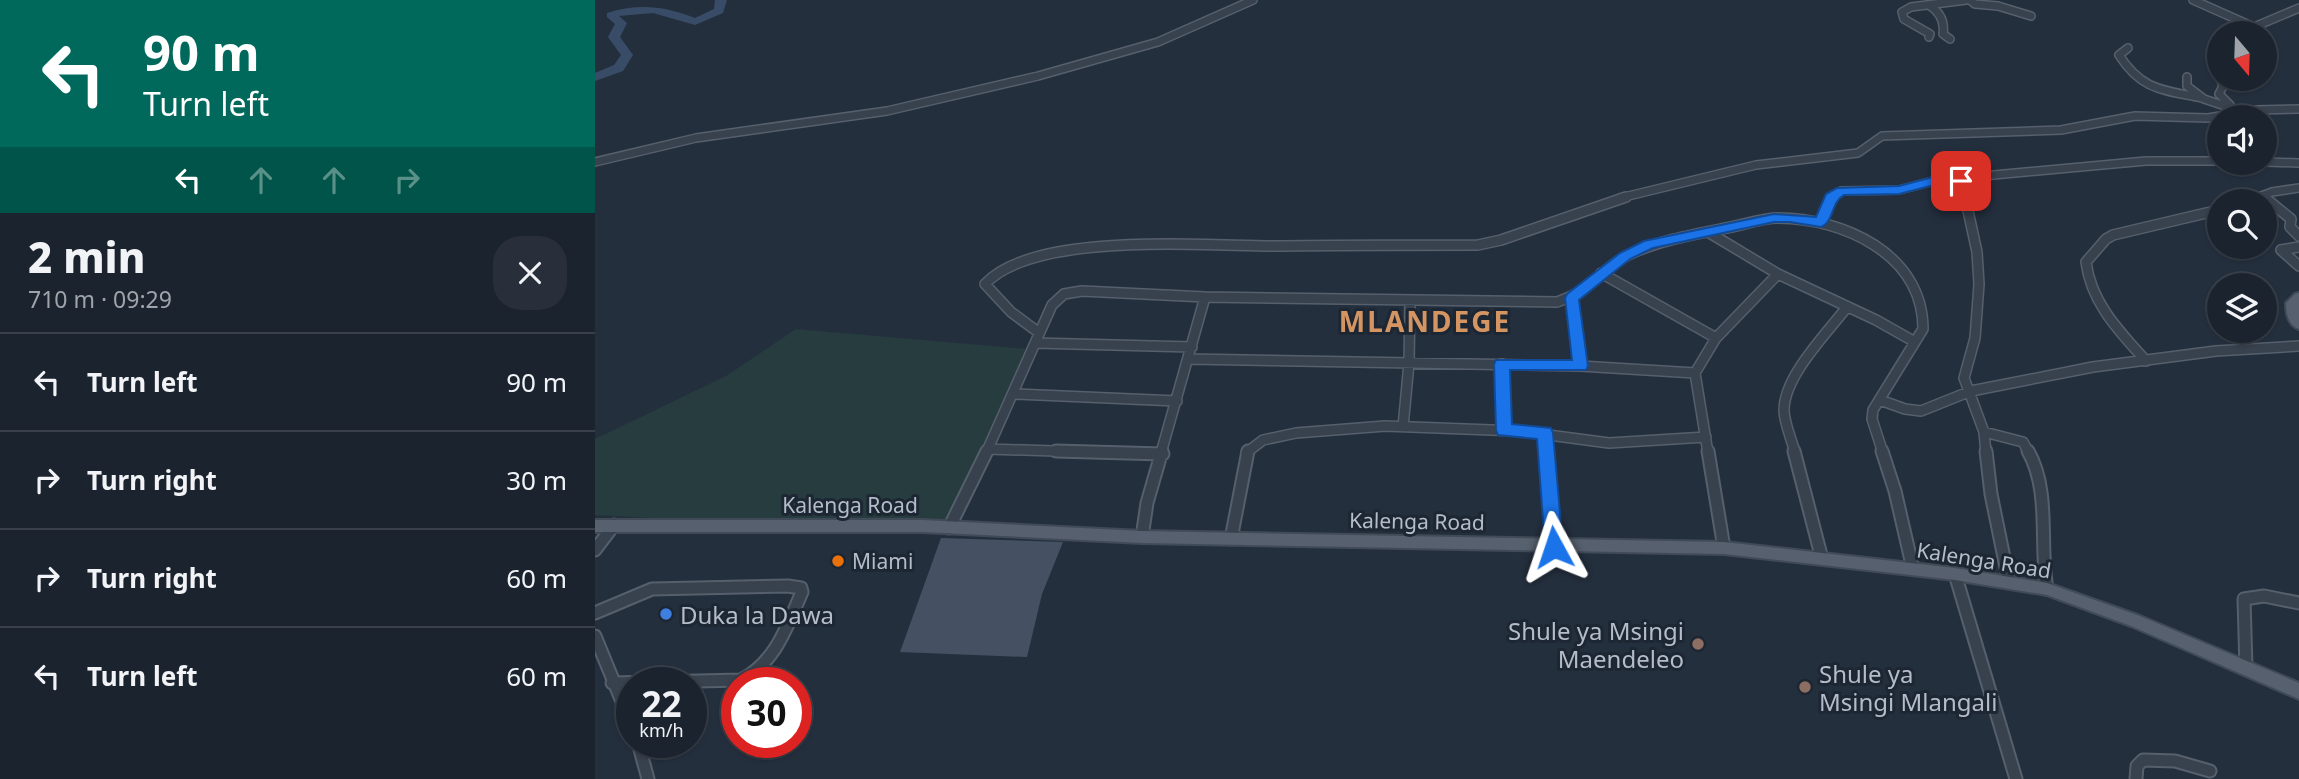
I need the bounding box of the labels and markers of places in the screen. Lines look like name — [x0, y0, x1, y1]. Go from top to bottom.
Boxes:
pin — [1931, 151, 1991, 211]
place label: Miami — [852, 547, 913, 575]
marker: Miami — [830, 553, 846, 569]
place label: Duka la Dawa — [680, 598, 834, 631]
marker: Duka la Dawa — [658, 606, 674, 622]
place label: Shule ya Msingi Maendeleo — [1508, 614, 1684, 675]
marker: Shule ya Msingi Maendeleo — [1690, 636, 1706, 652]
place label: Shule ya Msingi Mlangali — [1819, 657, 1997, 718]
marker: Shule ya Msingi Mlangali — [1797, 679, 1813, 695]

